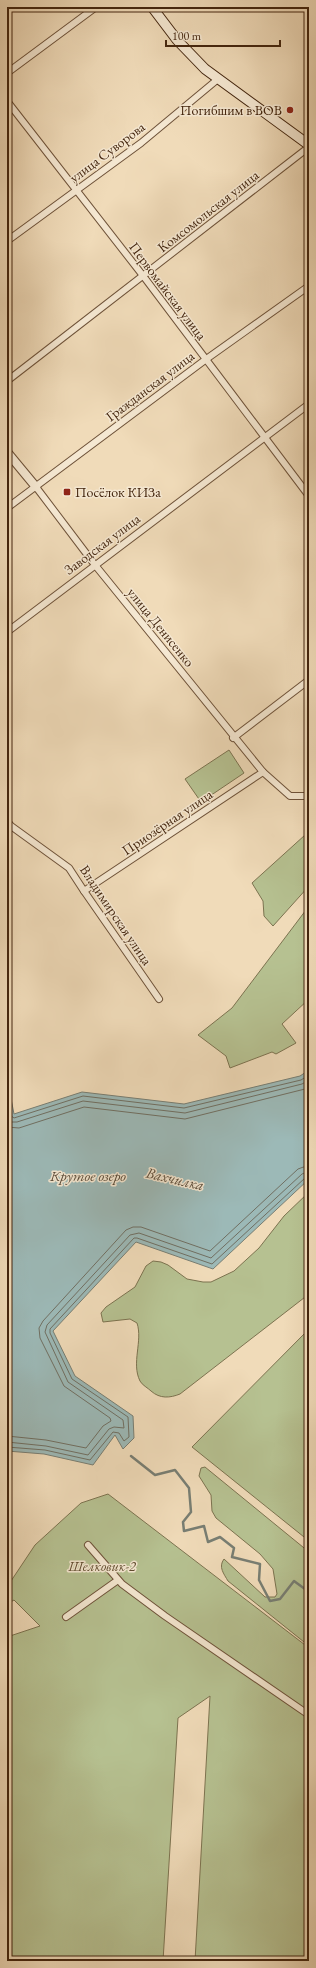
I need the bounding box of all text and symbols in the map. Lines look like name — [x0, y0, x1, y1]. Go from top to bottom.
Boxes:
scale bar — [166, 22, 280, 48]
text: 100 m — [172, 28, 202, 44]
place label: Погибшим в ВОВ — [180, 101, 282, 119]
marker: Погибшим в ВОВ — [285, 105, 295, 115]
street label: улица Суворова — [66, 117, 149, 186]
street label: Комсомольская улица — [154, 166, 263, 256]
street label: Первомайская улица — [125, 238, 211, 344]
street label: Гражданская улица — [102, 346, 198, 425]
place label: Посёлок КИЗа — [75, 483, 161, 501]
marker: Посёлок КИЗа — [62, 487, 72, 497]
street label: Заводская улица — [60, 509, 144, 579]
street label: улица Денисенко — [123, 584, 199, 670]
street label: Приозёрная улица — [118, 785, 216, 859]
street label: Владимирская улица — [76, 861, 156, 969]
water label: Вахчилка — [143, 1162, 206, 1194]
water label: Крутое озеро — [49, 1166, 126, 1185]
park label: Шелковик-2 — [67, 1557, 137, 1575]

